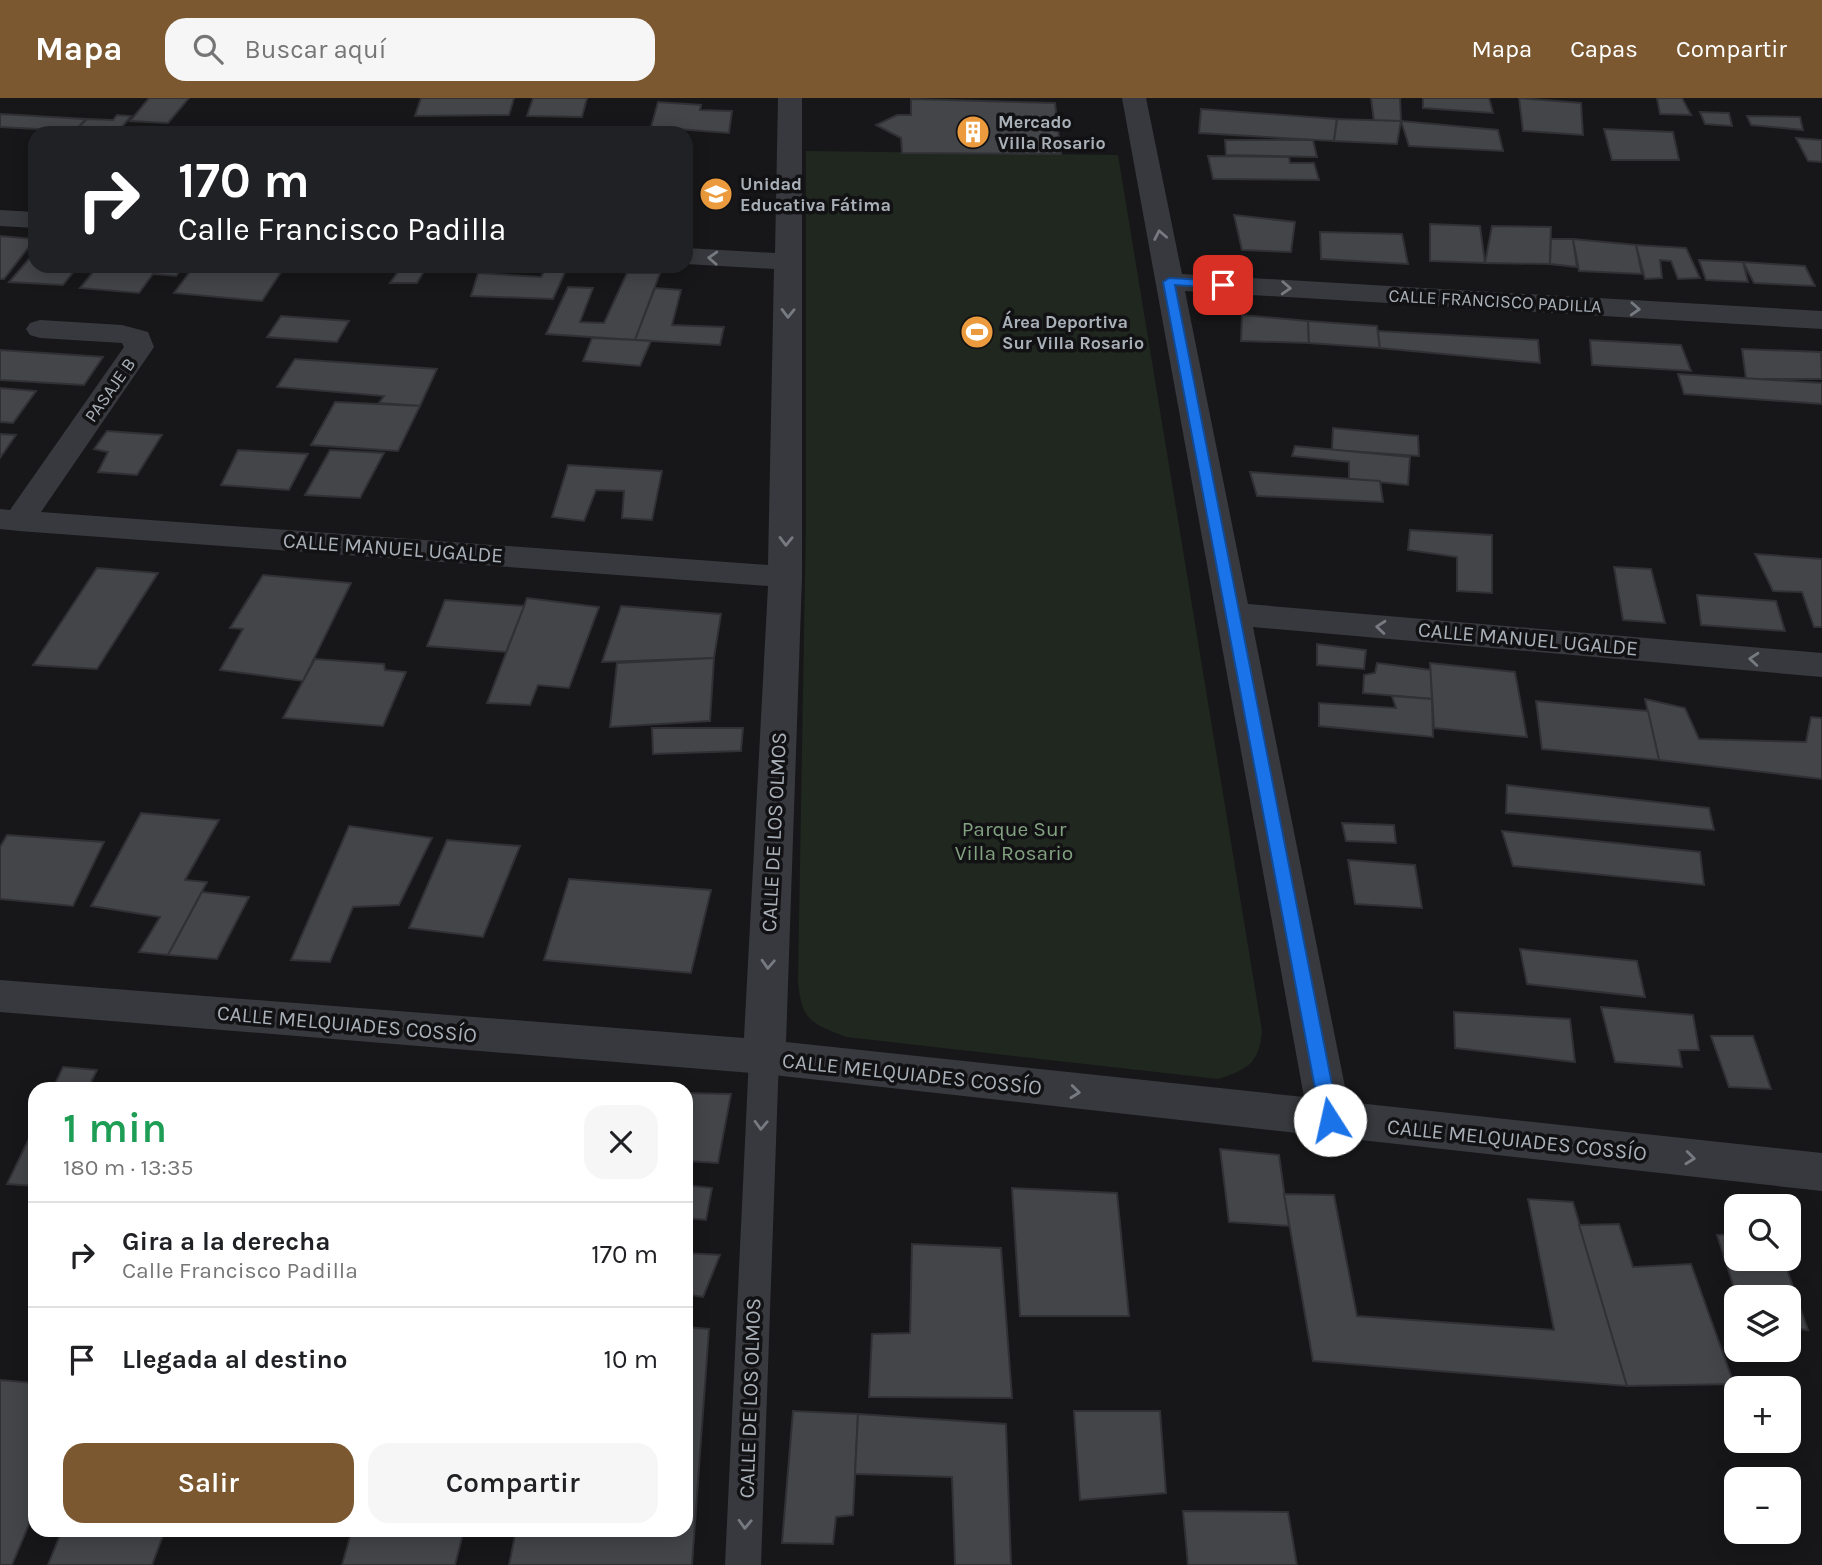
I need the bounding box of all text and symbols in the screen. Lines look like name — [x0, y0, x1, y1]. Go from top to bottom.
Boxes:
search box — [165, 18, 655, 81]
text: Mapa — [35, 30, 123, 68]
icon: search — [189, 30, 227, 68]
text: Buscar aquí — [245, 34, 386, 65]
text: Mapa — [1471, 35, 1532, 63]
text: Capas — [1570, 35, 1638, 63]
text: Compartir — [1676, 35, 1787, 63]
place label: Mercado Villa Rosario — [998, 111, 1106, 154]
building icon: Mercado Villa Rosario — [954, 113, 992, 151]
text: 170 m — [178, 152, 310, 209]
icon: right — [63, 154, 154, 245]
place label: Unidad Educativa Fátima — [740, 173, 891, 216]
school or university icon: Unidad Educativa Fátima — [697, 175, 735, 213]
text: Calle Francisco Padilla — [178, 211, 506, 248]
one-way arrow — [1153, 229, 1168, 241]
one-way arrow — [707, 251, 718, 266]
pin — [1193, 255, 1253, 315]
icon: arrive — [1204, 266, 1242, 304]
one-way arrow — [1281, 281, 1292, 296]
street label: CALLE FRANCISCO PADILLA — [1388, 284, 1602, 318]
one-way arrow — [1630, 301, 1641, 316]
one-way arrow — [780, 308, 796, 319]
place label: Área Deportiva Sur Villa Rosario — [1002, 310, 1144, 354]
sports icon: Área Deportiva Sur Villa Rosario — [958, 313, 996, 351]
street label: PASAJE B — [80, 354, 140, 426]
street label: CALLE MANUEL UGALDE — [282, 528, 504, 568]
one-way arrow — [778, 536, 794, 546]
street label: CALLE MANUEL UGALDE — [1417, 617, 1639, 661]
one-way arrow — [1375, 620, 1386, 635]
one-way arrow — [1748, 652, 1759, 667]
street label: CALLE DE LOS OLMOS — [757, 731, 791, 933]
park label: Parque Sur Villa Rosario — [955, 817, 1073, 865]
one-way arrow — [761, 959, 776, 970]
street label: CALLE MELQUIADES COSSÍO — [216, 1001, 478, 1047]
street label: CALLE MELQUIADES COSSÍO — [781, 1048, 1043, 1100]
position arrow — [1293, 1083, 1367, 1157]
one-way arrow — [1070, 1084, 1081, 1099]
text: 1 min — [63, 1103, 167, 1153]
button: close — [584, 1105, 658, 1179]
street label: CALLE MELQUIADES COSSÍO — [1386, 1114, 1648, 1166]
one-way arrow — [754, 1120, 769, 1131]
one-way arrow — [1684, 1151, 1696, 1166]
text: 180 m · 13:35 — [63, 1154, 193, 1181]
map controls — [1724, 1194, 1801, 1544]
button: search — [1724, 1194, 1801, 1271]
text: Gira a la derecha — [122, 1226, 331, 1257]
icon: right — [63, 1236, 101, 1274]
text: 170 m — [591, 1239, 658, 1270]
text: Calle Francisco Padilla — [122, 1257, 358, 1284]
button: layers — [1724, 1285, 1801, 1362]
street label: CALLE DE LOS OLMOS — [735, 1297, 765, 1499]
icon: arrive — [63, 1341, 101, 1379]
text: Llegada al destino — [122, 1344, 348, 1375]
text: 10 m — [603, 1344, 658, 1375]
button: + — [1724, 1376, 1801, 1453]
button: Salir — [63, 1443, 354, 1523]
button: Compartir — [368, 1443, 658, 1523]
button: − — [1724, 1467, 1801, 1544]
one-way arrow — [737, 1519, 752, 1530]

